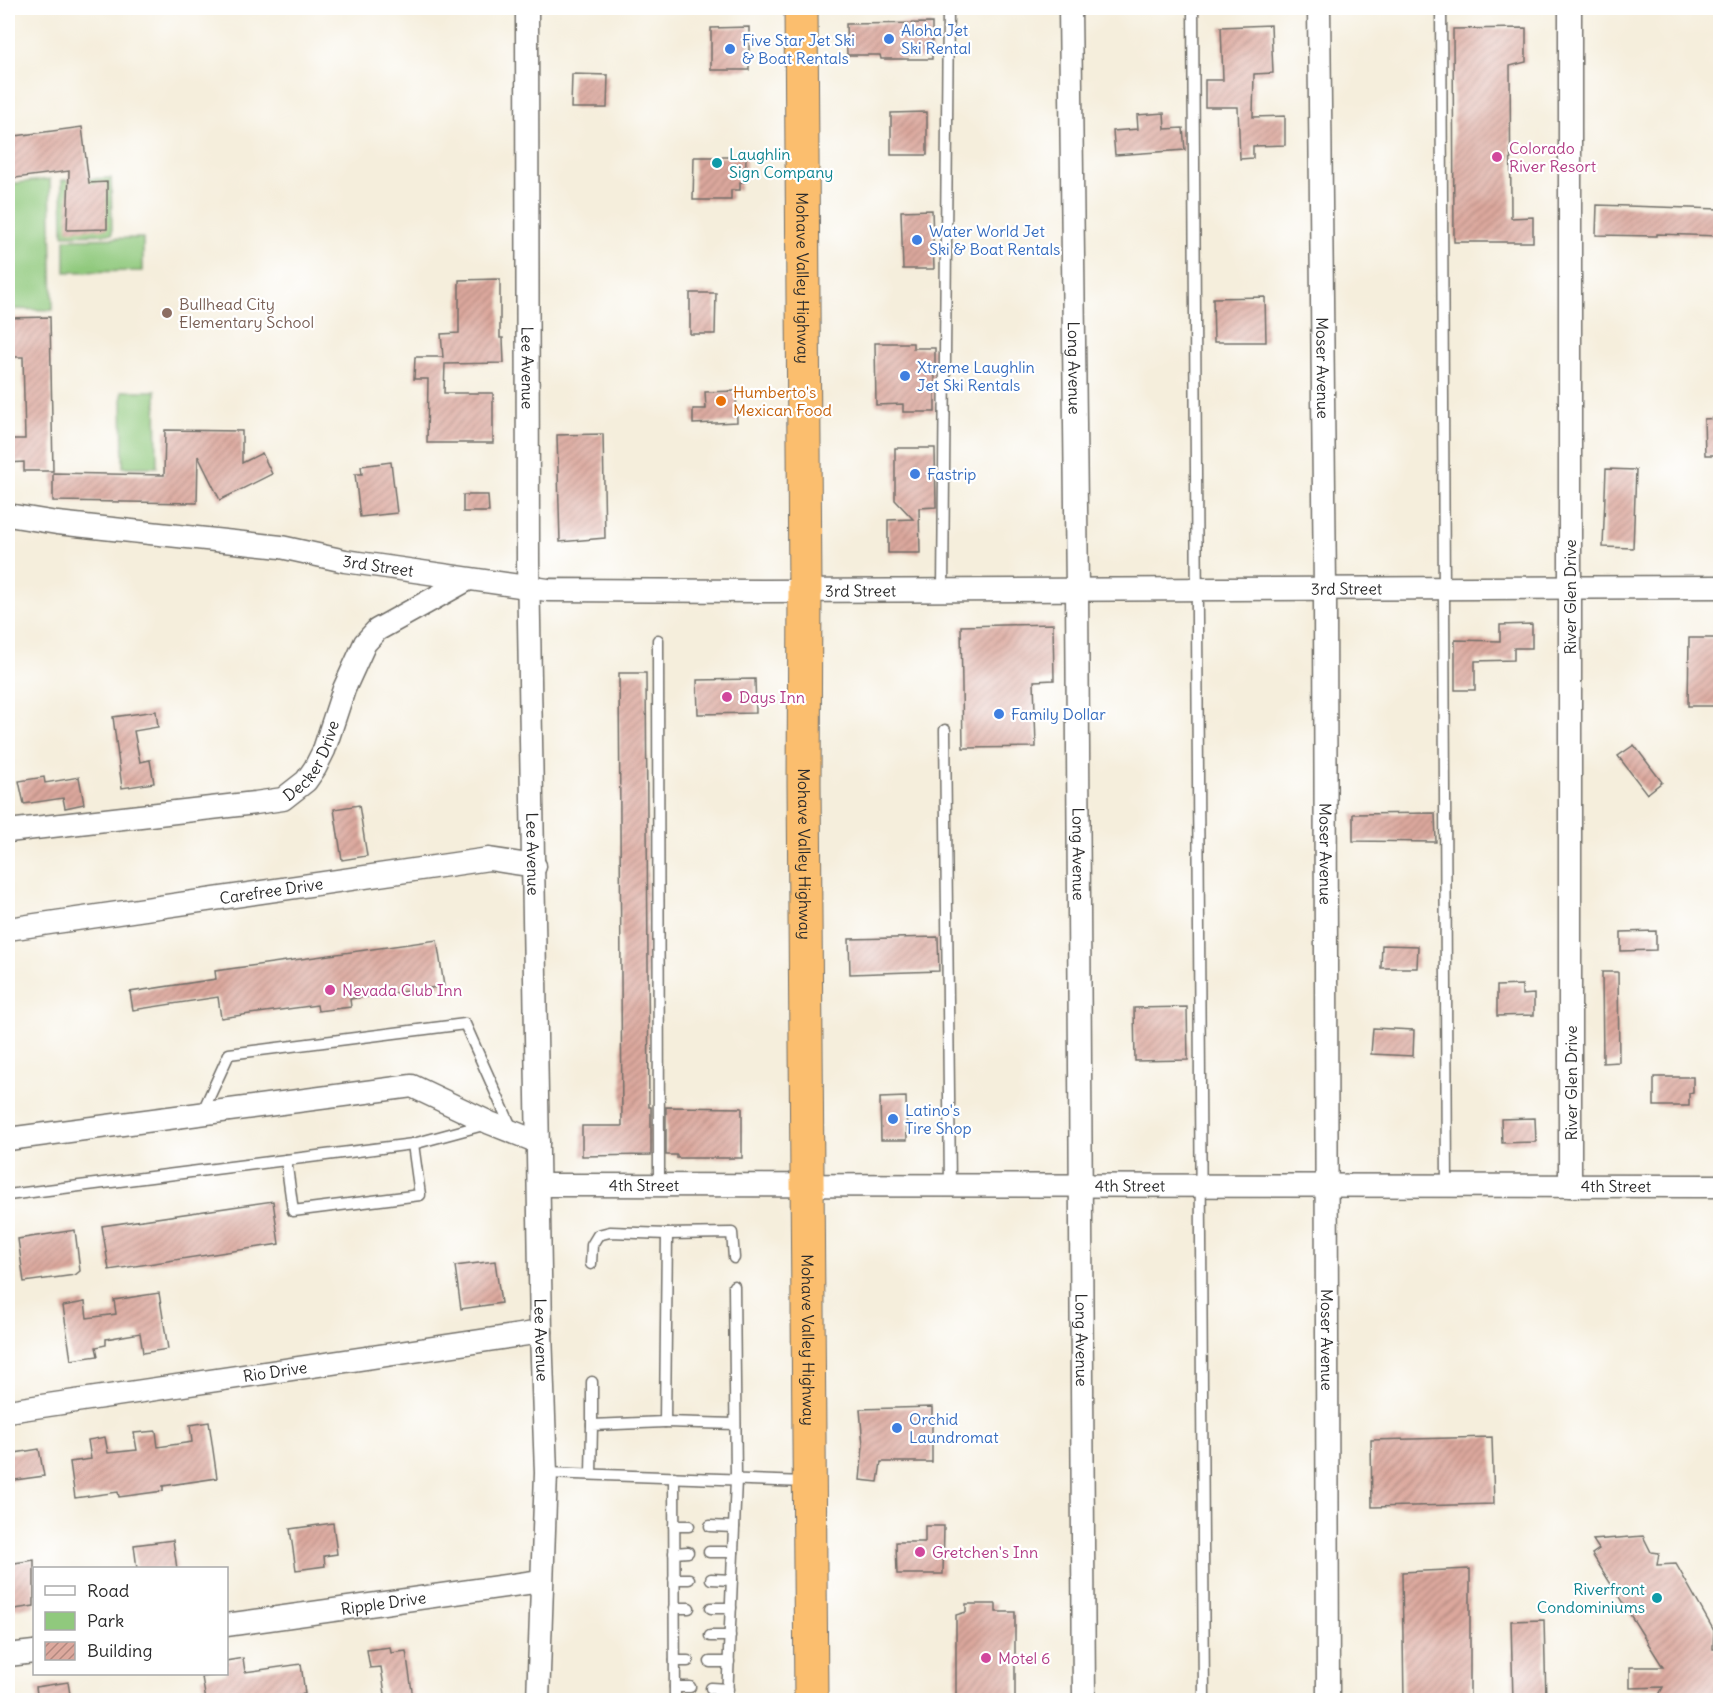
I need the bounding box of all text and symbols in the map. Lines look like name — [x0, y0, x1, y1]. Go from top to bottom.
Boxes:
place label: Aloha Jet Ski Rental — [901, 20, 971, 58]
place label: Five Star Jet Ski & Boat Rentals — [742, 30, 855, 68]
marker: Aloha Jet Ski Rental — [882, 32, 896, 46]
marker: Five Star Jet Ski & Boat Rentals — [723, 42, 737, 56]
place label: Colorado River Resort — [1509, 138, 1597, 176]
place label: Laughlin Sign Company — [729, 144, 833, 182]
marker: Colorado River Resort — [1490, 150, 1504, 164]
marker: Laughlin Sign Company — [710, 156, 724, 170]
street label: Mohave Valley Highway — [792, 192, 813, 364]
place label: Water World Jet Ski & Boat Rentals — [929, 221, 1060, 259]
marker: Water World Jet Ski & Boat Rentals — [910, 233, 924, 247]
place label: Bullhead City Elementary School — [179, 294, 314, 332]
marker: Bullhead City Elementary School — [160, 306, 174, 320]
street label: Moser Avenue — [1312, 317, 1333, 419]
street label: Long Avenue — [1064, 321, 1085, 415]
street label: Lee Avenue — [518, 327, 538, 409]
place label: Xtreme Laughlin Jet Ski Rentals — [917, 357, 1035, 395]
marker: Xtreme Laughlin Jet Ski Rentals — [898, 369, 912, 383]
place label: Humberto's Mexican Food — [733, 382, 832, 420]
marker: Humberto's Mexican Food — [714, 394, 728, 408]
place label: Fastrip — [927, 464, 976, 484]
marker: Fastrip — [908, 467, 922, 481]
street label: River Glen Drive — [1560, 539, 1580, 655]
street label: 3rd Street — [341, 551, 416, 581]
street label: 3rd Street — [1311, 578, 1383, 599]
street label: 3rd Street — [825, 580, 897, 601]
place label: Days Inn — [739, 687, 805, 707]
marker: Days Inn — [720, 690, 734, 704]
place label: Family Dollar — [1011, 704, 1106, 724]
marker: Family Dollar — [992, 707, 1006, 721]
street label: Decker Drive — [279, 718, 343, 805]
street label: Mohave Valley Highway — [794, 768, 815, 940]
street label: Moser Avenue — [1316, 803, 1336, 905]
street label: Long Avenue — [1068, 807, 1089, 901]
street label: Lee Avenue — [522, 812, 544, 896]
street label: Carefree Drive — [218, 873, 324, 908]
place label: Nevada Club Inn — [342, 980, 462, 1000]
marker: Nevada Club Inn — [323, 983, 337, 997]
street label: River Glen Drive — [1561, 1025, 1581, 1141]
place label: Latino's Tire Shop — [905, 1100, 972, 1138]
marker: Latino's Tire Shop — [886, 1112, 900, 1126]
street label: 4th Street — [609, 1175, 680, 1195]
street label: 4th Street — [1095, 1175, 1166, 1196]
street label: 4th Street — [1581, 1176, 1652, 1196]
street label: Mohave Valley Highway — [798, 1254, 819, 1426]
street label: Moser Avenue — [1317, 1289, 1337, 1391]
street label: Long Avenue — [1071, 1293, 1092, 1387]
street label: Lee Avenue — [530, 1298, 553, 1382]
street label: Rio Drive — [242, 1357, 308, 1386]
place label: Orchid Laundromat — [909, 1409, 999, 1447]
marker: Orchid Laundromat — [890, 1421, 904, 1435]
place label: Gretchen's Inn — [932, 1542, 1038, 1562]
marker: Gretchen's Inn — [913, 1545, 927, 1559]
legend — [33, 1567, 228, 1675]
text: Road — [87, 1579, 130, 1602]
place label: Riverfront Condominiums — [1537, 1579, 1646, 1617]
street label: Ripple Drive — [340, 1587, 427, 1619]
marker: Riverfront Condominiums — [1650, 1591, 1664, 1605]
text: Park — [87, 1609, 124, 1632]
text: Building — [87, 1639, 152, 1662]
place label: Motel 6 — [998, 1648, 1050, 1668]
marker: Motel 6 — [979, 1651, 993, 1665]

